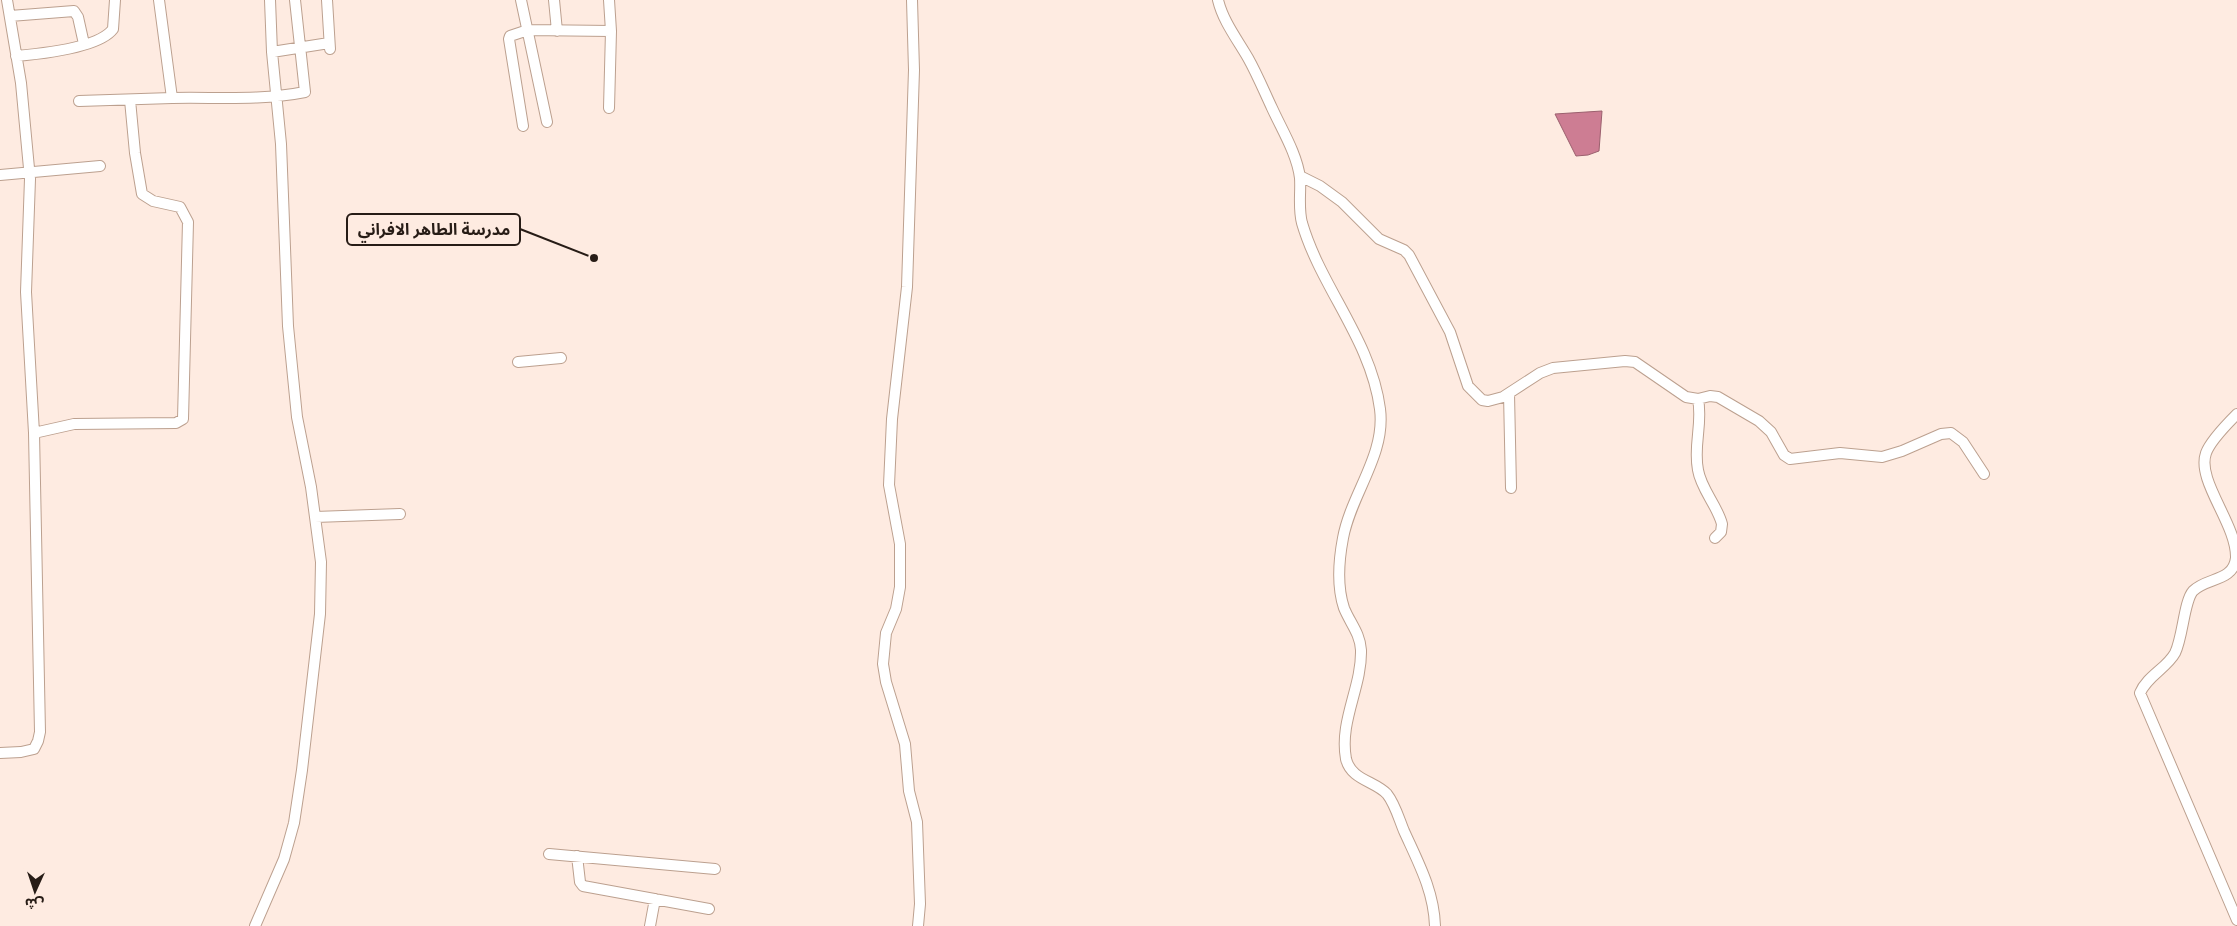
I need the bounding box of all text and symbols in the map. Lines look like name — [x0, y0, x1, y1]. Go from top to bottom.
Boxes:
callout: مدرسة الطاهر الافراني — [347, 214, 520, 245]
text: مدرسة الطاهر الافراني — [358, 219, 510, 243]
north arrow — [10, 866, 60, 916]
text: ش — [24, 894, 44, 913]

